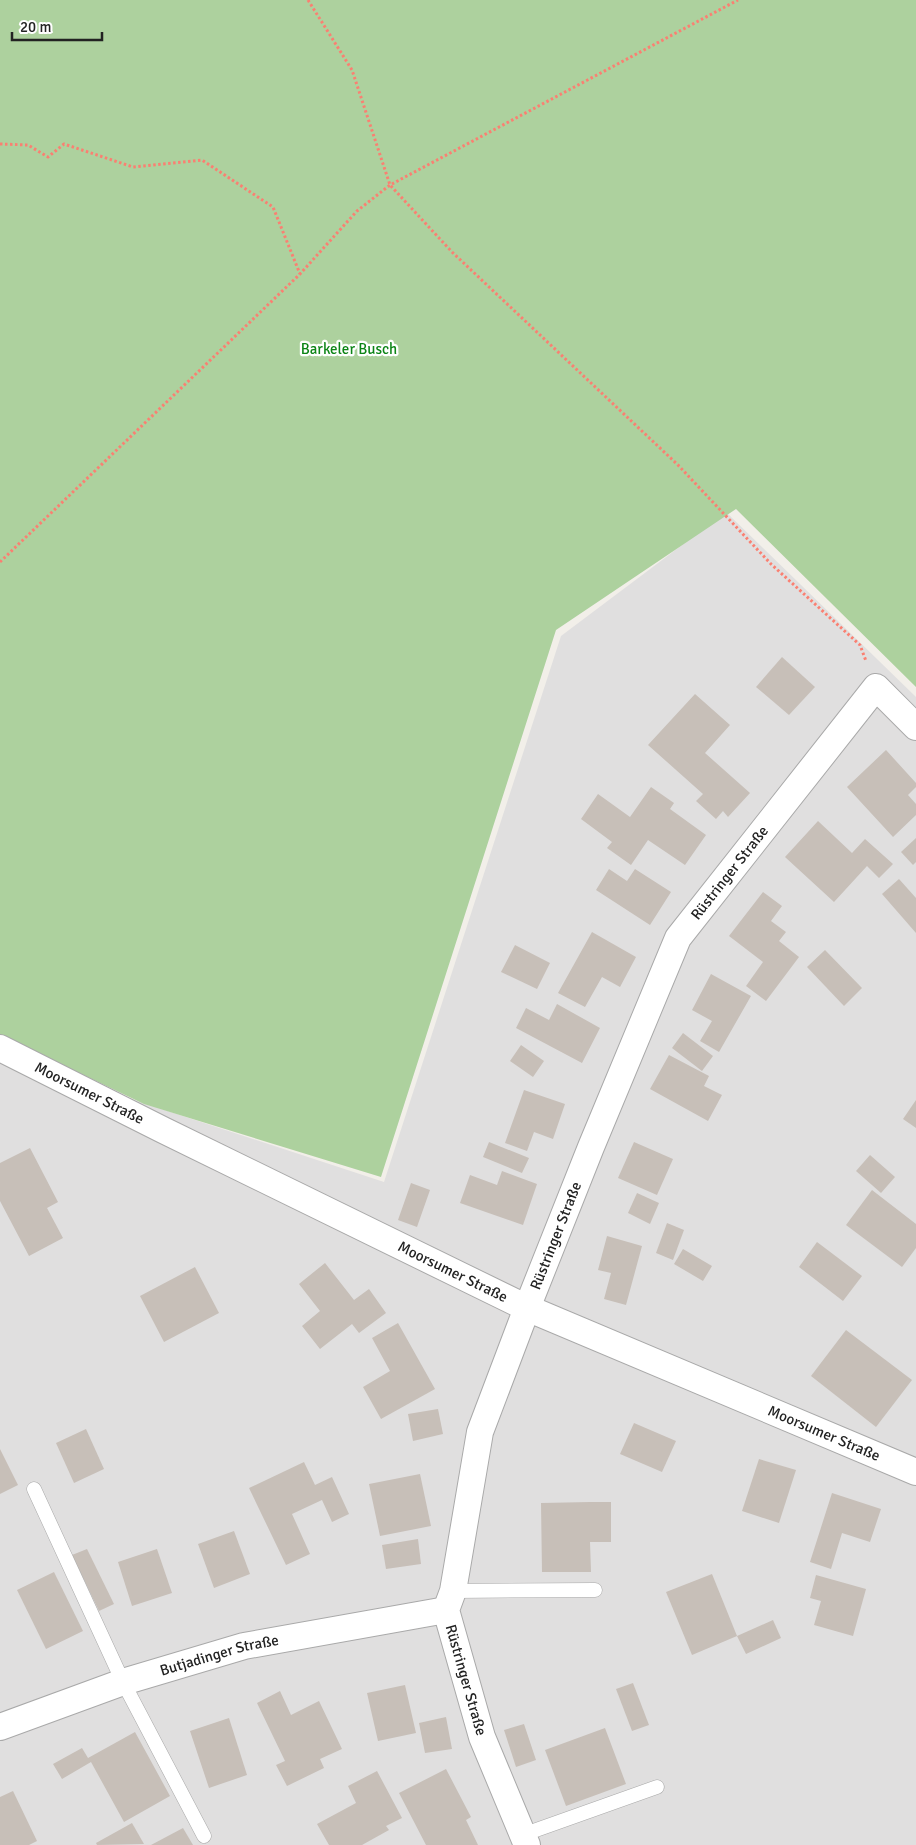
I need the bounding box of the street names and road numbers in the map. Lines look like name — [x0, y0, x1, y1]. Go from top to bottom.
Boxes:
street label: Rüstringer Straße — [687, 822, 772, 923]
street label: Moorsumer Straße — [32, 1058, 147, 1128]
street label: Rüstringer Straße — [526, 1179, 585, 1292]
street label: Moorsumer Straße — [395, 1237, 511, 1306]
street label: Moorsumer Straße — [765, 1402, 883, 1465]
street label: Rüstringer Straße — [442, 1622, 490, 1738]
street label: Butjadinger Straße — [158, 1631, 280, 1680]

